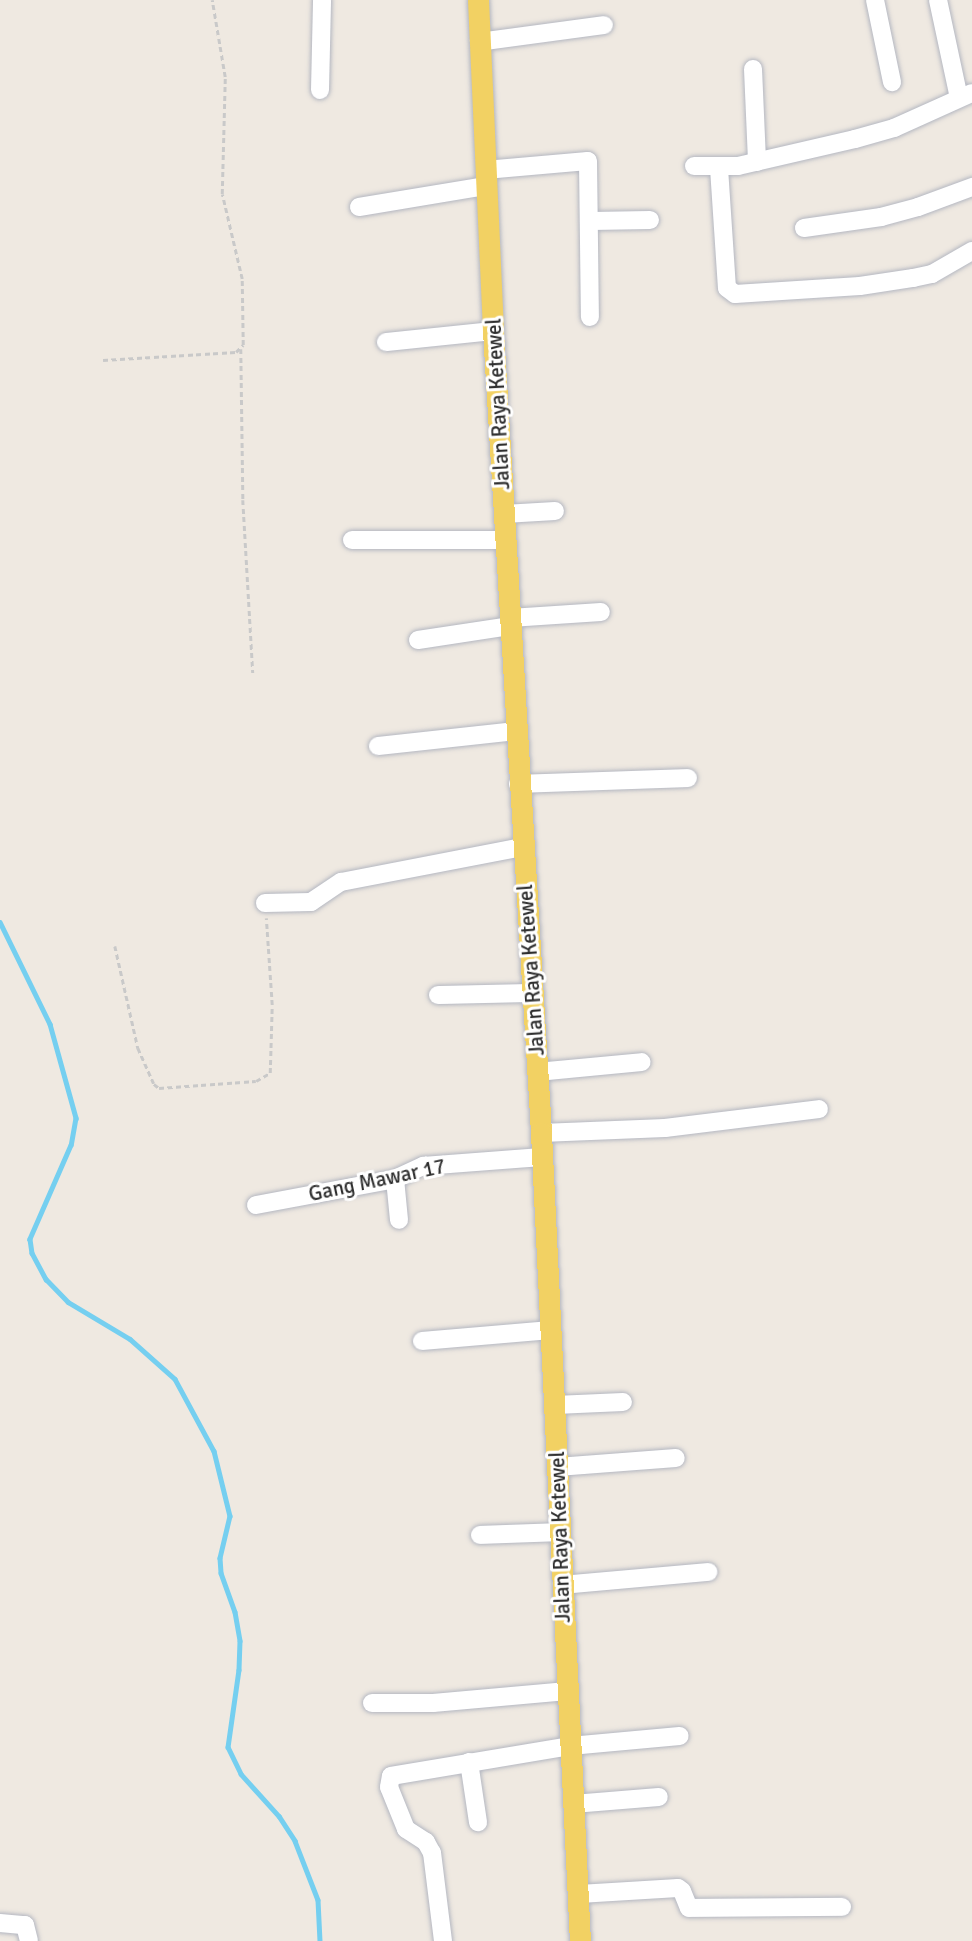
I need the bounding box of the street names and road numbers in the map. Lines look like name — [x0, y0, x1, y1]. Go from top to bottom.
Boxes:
street label: Jalan Raya Ketewel — [481, 318, 515, 490]
street label: Jalan Raya Ketewel — [512, 883, 550, 1057]
street label: Gang Mawar 17 — [306, 1153, 448, 1207]
street label: Jalan Raya Ketewel — [544, 1451, 576, 1623]

